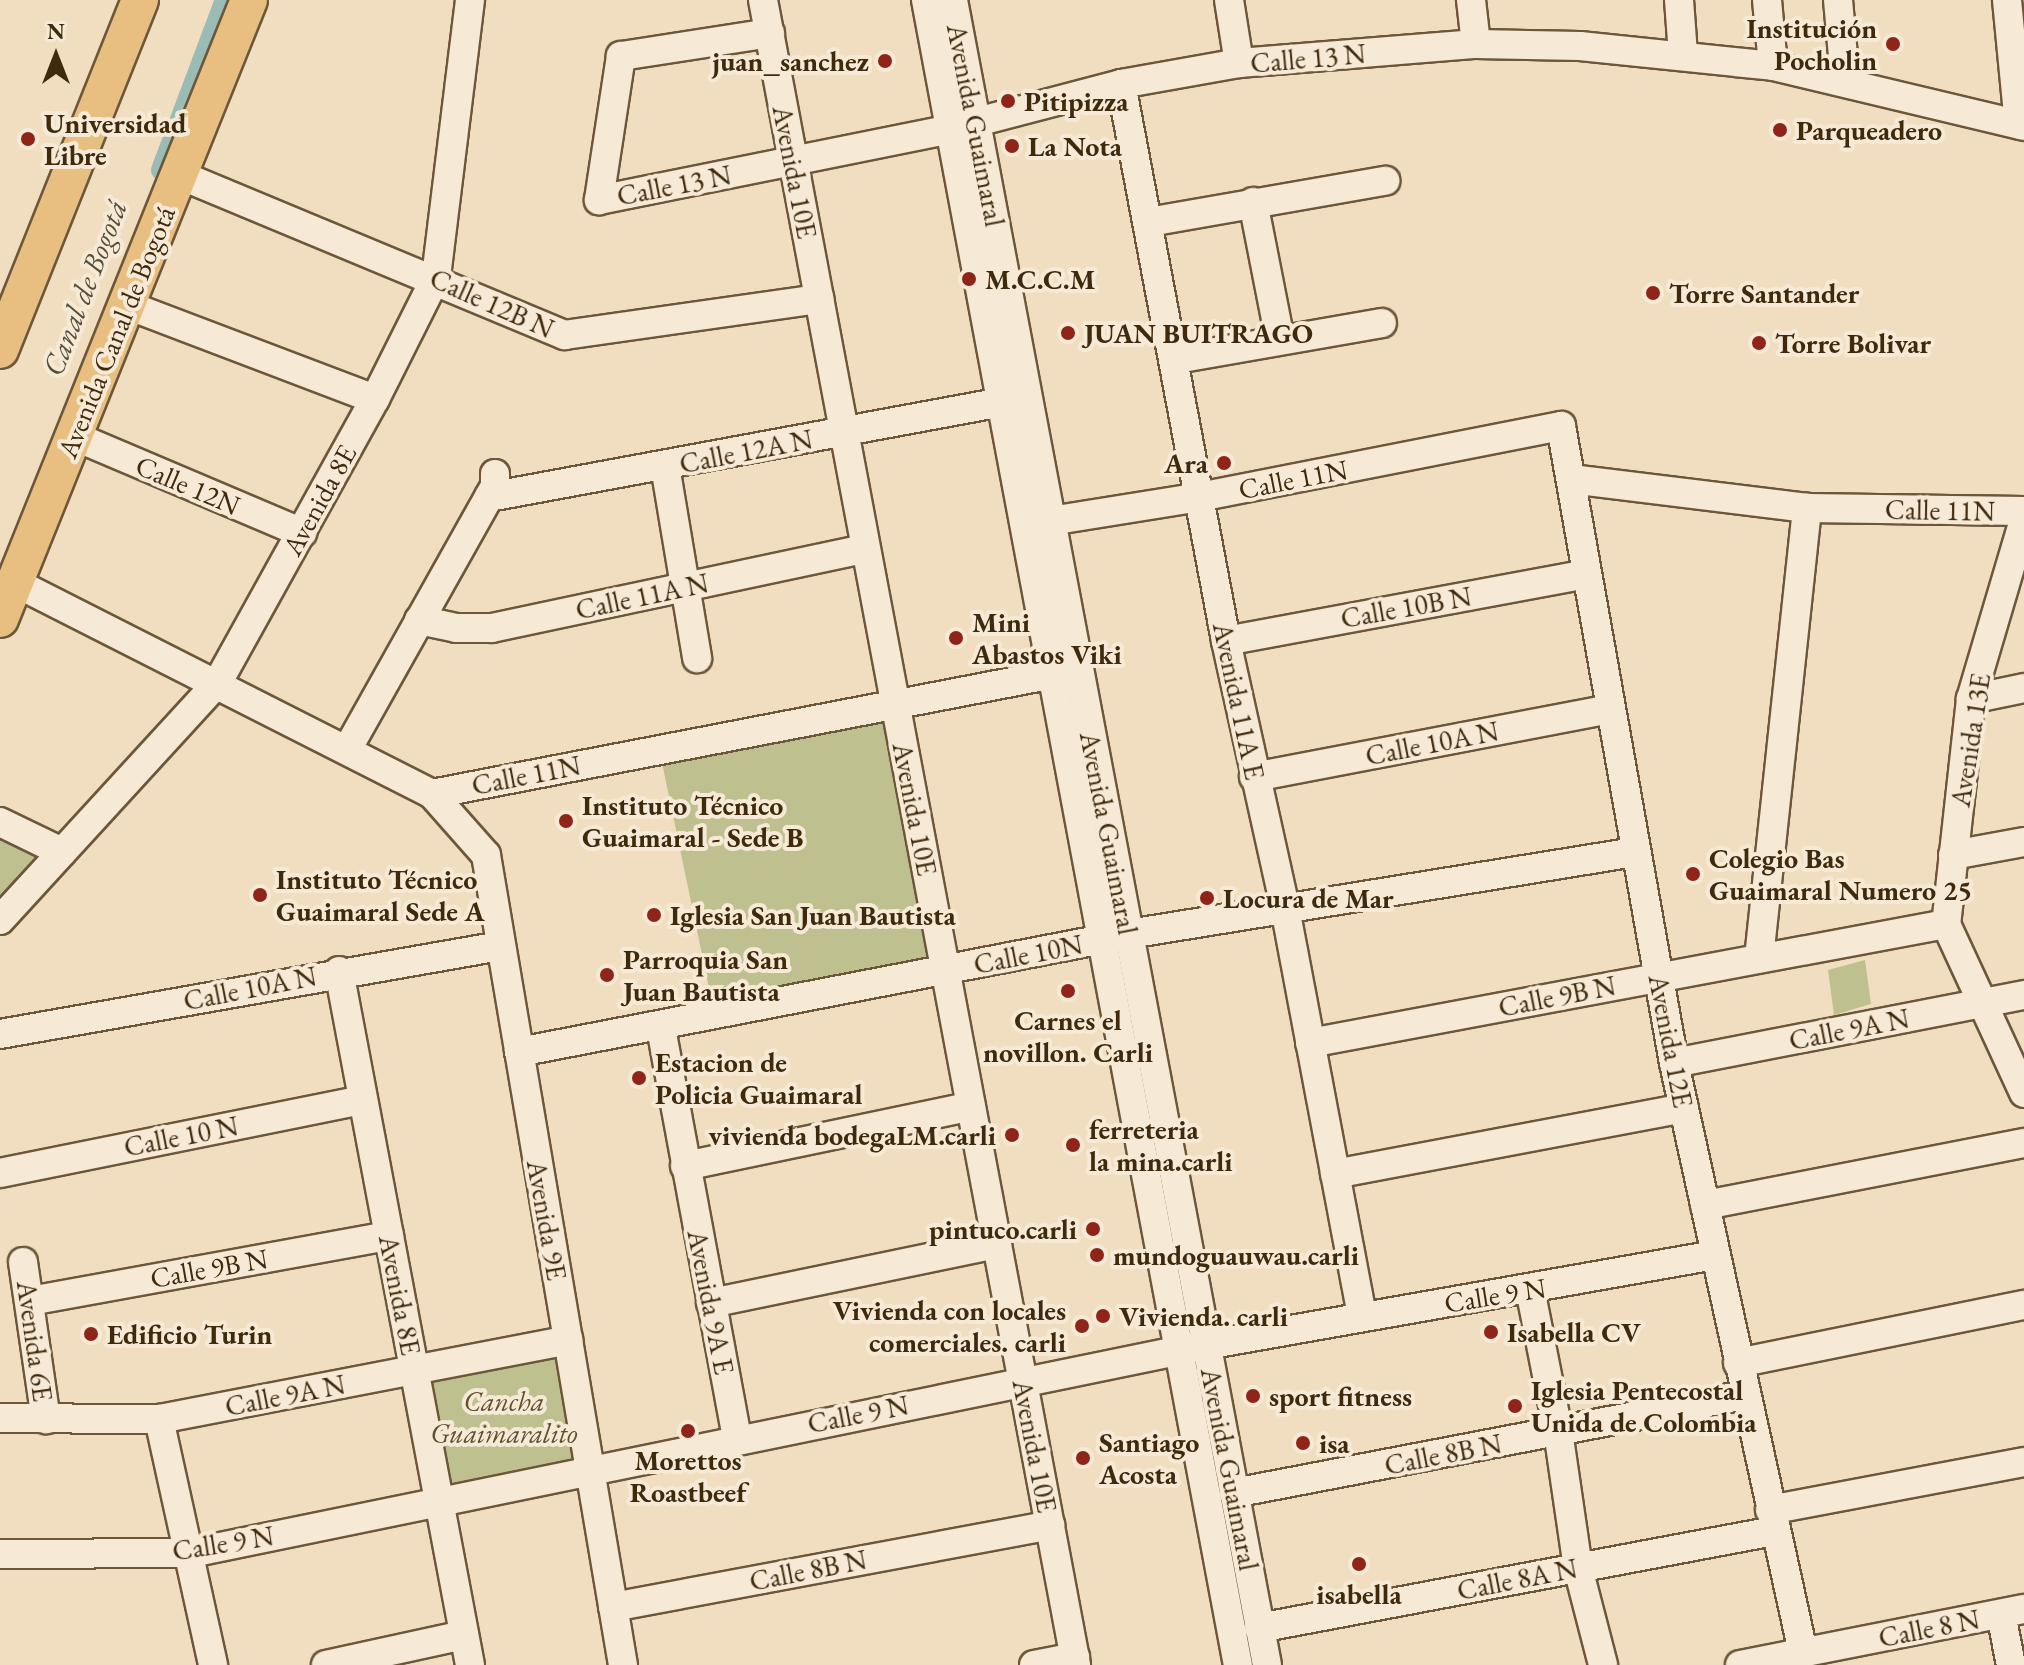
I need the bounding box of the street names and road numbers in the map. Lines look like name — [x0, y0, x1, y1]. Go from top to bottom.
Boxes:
street label: Avenida Guaimaral — [940, 21, 1012, 229]
street label: Calle 13 N — [1249, 36, 1367, 80]
street label: Avenida 10E — [766, 102, 824, 242]
street label: Calle 13 N — [614, 157, 734, 213]
street label: Avenida Canal de Bogotá — [50, 201, 182, 463]
street label: Calle 12B N — [425, 261, 559, 345]
street label: Calle 12A N — [677, 422, 815, 480]
street label: Avenida 8E — [275, 439, 363, 561]
street label: Calle 12N — [131, 448, 245, 522]
street label: Calle 11N — [1236, 452, 1350, 506]
street label: Calle 11N — [1885, 492, 1995, 528]
street label: Calle 11A N — [572, 566, 712, 626]
street label: Calle 10B N — [1338, 579, 1474, 635]
street label: Avenida 11A E — [1206, 619, 1272, 783]
street label: Avenida 13E — [1943, 671, 1997, 809]
street label: Calle 10A N — [1363, 714, 1501, 772]
street label: Avenida Guaimaral — [1073, 729, 1145, 937]
street label: Avenida 10E — [886, 739, 944, 879]
street label: Calle 11N — [469, 748, 583, 802]
street label: Calle 10N — [971, 927, 1085, 981]
street label: Calle 10A N — [181, 959, 319, 1017]
street label: Calle 9B N — [1496, 968, 1618, 1024]
street label: Avenida 12E — [1642, 971, 1700, 1111]
street label: Calle 9A N — [1786, 1001, 1912, 1057]
street label: Calle 10 N — [121, 1108, 241, 1164]
street label: Avenida 9E — [520, 1157, 574, 1283]
street label: Avenida 9A E — [681, 1227, 741, 1377]
street label: Avenida 8E — [372, 1232, 428, 1358]
street label: Calle 9B N — [148, 1241, 270, 1295]
street label: Calle 9 N — [1442, 1270, 1548, 1320]
street label: Avenida 6E — [10, 1278, 60, 1404]
street label: Avenida Guaimaral — [1194, 1365, 1266, 1573]
street label: Calle 9A N — [222, 1367, 348, 1423]
street label: Avenida 10E — [1006, 1376, 1064, 1516]
street label: Calle 9 N — [805, 1388, 911, 1440]
street label: Calle 8B N — [1382, 1426, 1504, 1482]
street label: Calle 9 N — [170, 1518, 276, 1568]
street label: Calle 8B N — [747, 1542, 869, 1598]
street label: Calle 8A N — [1454, 1551, 1580, 1607]
street label: Calle 8 N — [1876, 1602, 1982, 1654]

